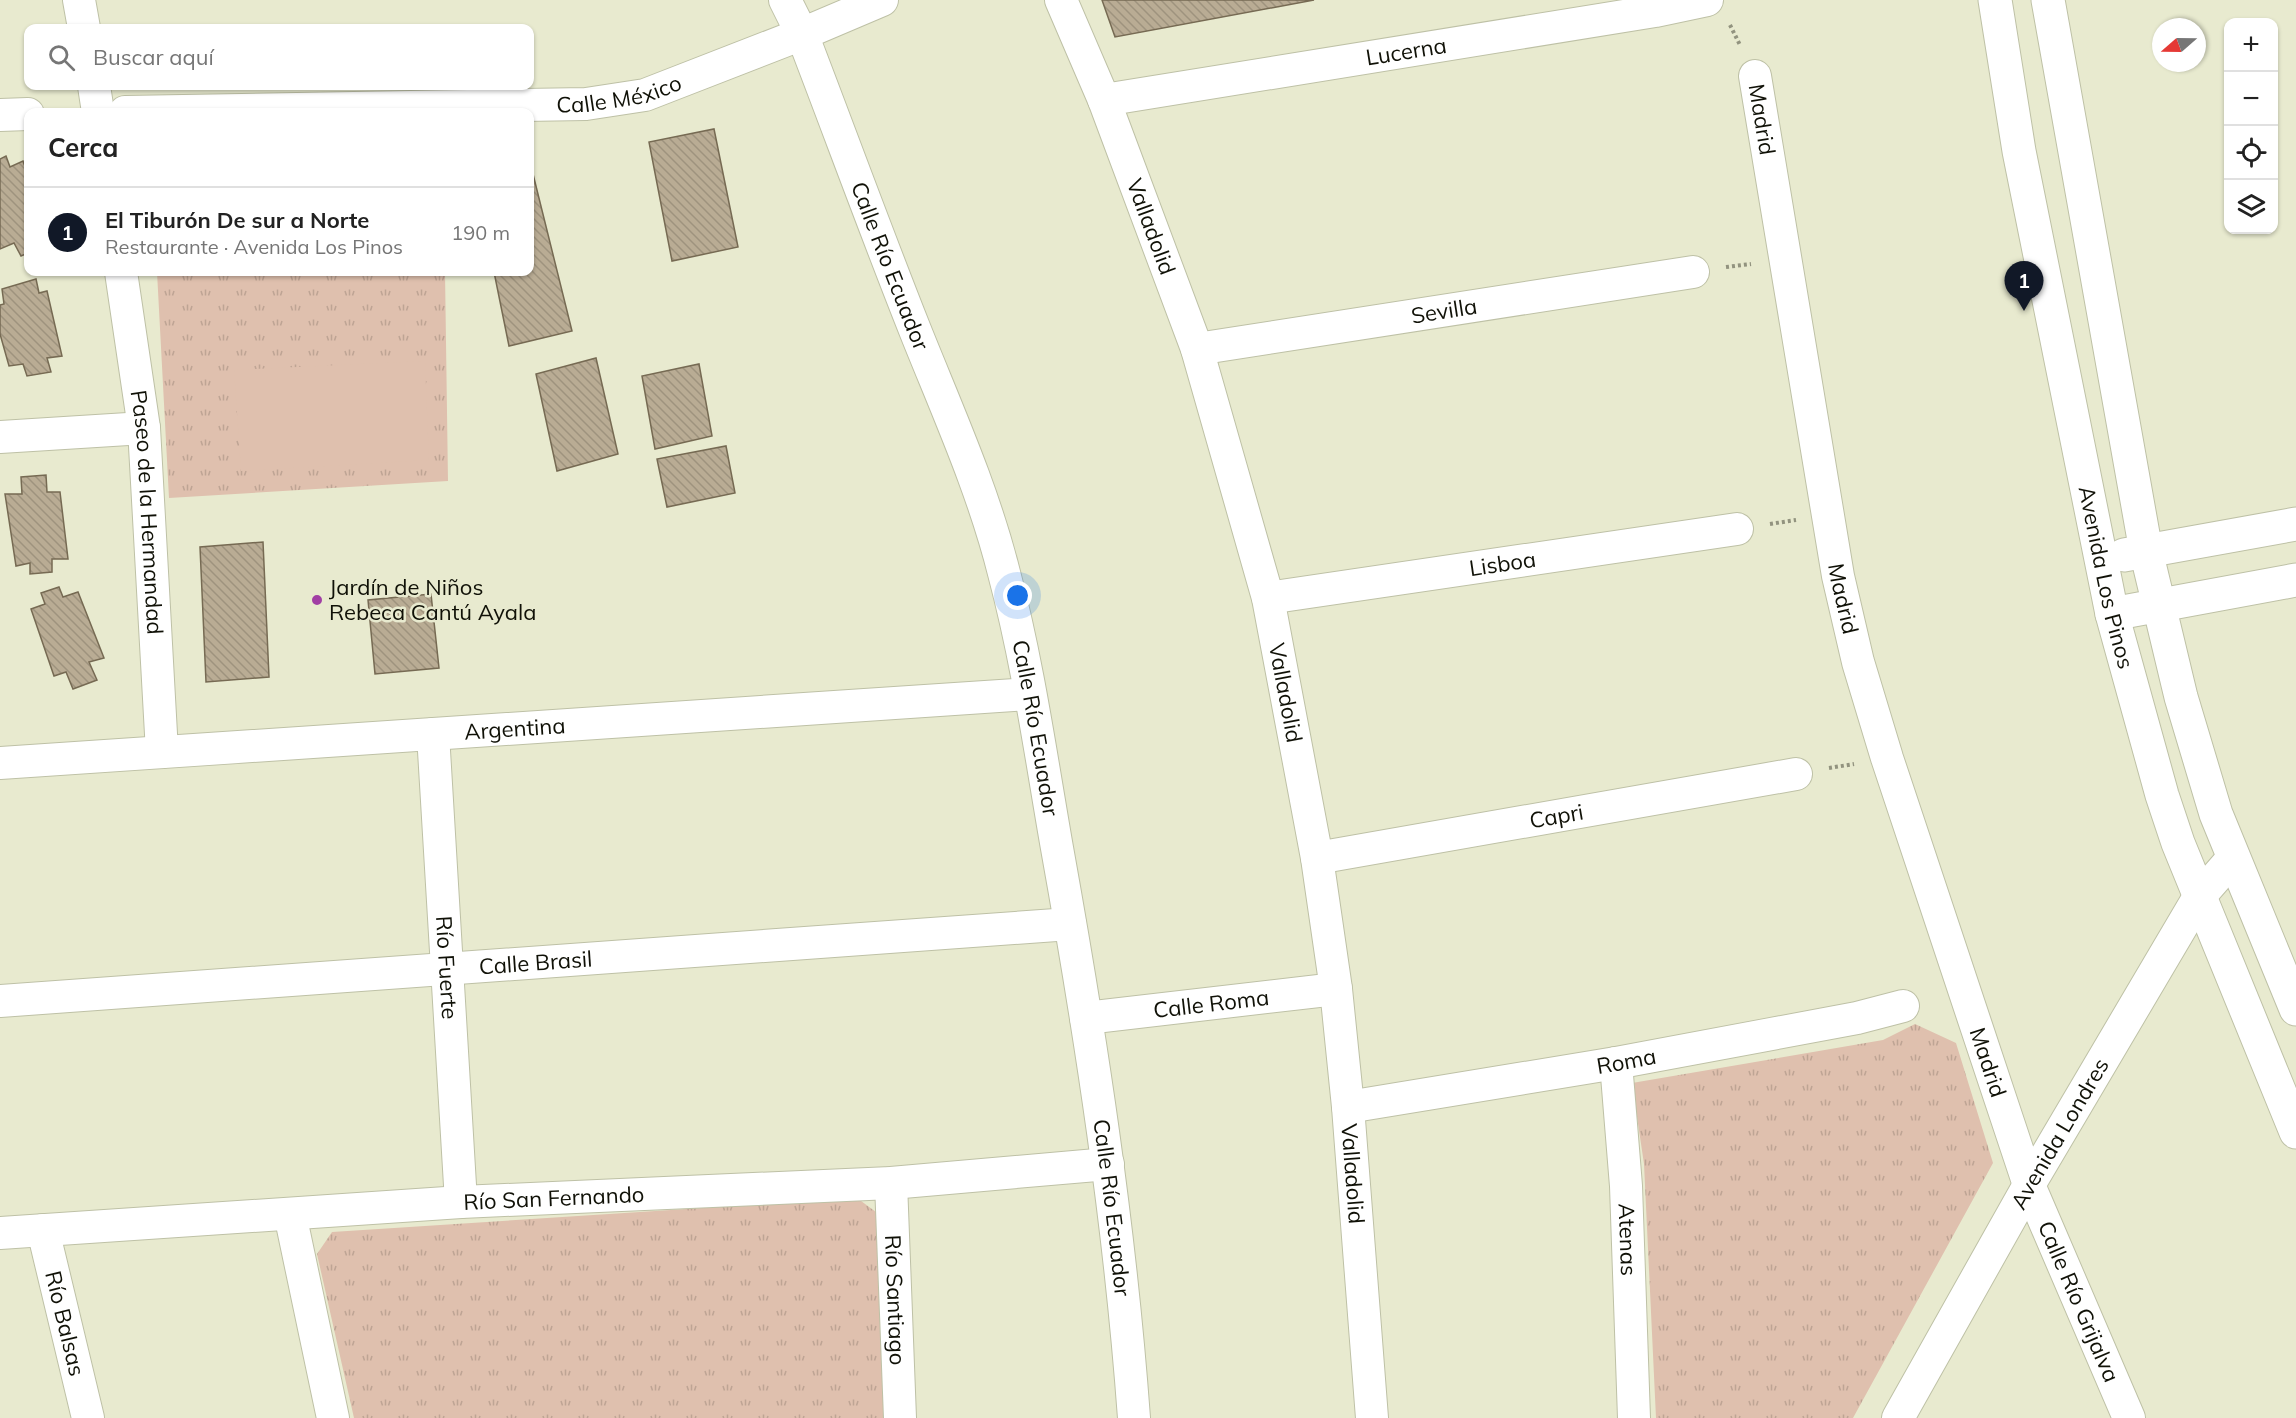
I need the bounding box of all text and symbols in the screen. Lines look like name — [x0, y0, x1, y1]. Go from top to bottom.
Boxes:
north arrow — [2152, 18, 2206, 72]
map controls — [2224, 18, 2278, 234]
button: + — [2224, 18, 2278, 72]
search box — [24, 24, 534, 90]
street label: Lucerna — [1364, 31, 1448, 72]
icon: search — [45, 41, 78, 74]
text: Buscar aquí — [93, 43, 214, 71]
street label: Calle México — [556, 68, 685, 119]
button: − — [2224, 72, 2278, 126]
street label: Madrid — [1743, 82, 1782, 157]
button: locate — [2224, 126, 2278, 180]
text: Cerca — [48, 131, 118, 164]
street label: Valladolid — [1121, 175, 1182, 279]
street label: Calle Río Ecuador — [845, 178, 936, 354]
button: layers — [2224, 180, 2278, 234]
text: El Tiburón De sur a Norte — [105, 206, 369, 234]
text: 1 — [62, 220, 74, 245]
text: 190 m — [451, 220, 510, 245]
text: Restaurante · Avenida Los Pinos — [105, 234, 403, 259]
pin: 1 — [2004, 262, 2044, 311]
street label: Sevilla — [1409, 292, 1479, 330]
street label: Paseo de la Hermandad — [125, 388, 169, 635]
street label: Avenida Los Pinos — [2073, 483, 2140, 672]
street label: Lisboa — [1467, 545, 1538, 582]
street label: Madrid — [1822, 561, 1865, 637]
place label: Jardín de Niños Rebeca Cantú Ayala — [329, 573, 536, 626]
your location — [1003, 581, 1032, 610]
marker: Jardín de Niños Rebeca Cantú Ayala — [310, 593, 324, 607]
street label: Calle Río Ecuador — [1006, 637, 1065, 818]
street label: Valladolid — [1263, 641, 1309, 745]
street label: Argentina — [463, 711, 566, 746]
street label: Capri — [1527, 798, 1586, 835]
street label: Río Fuerte — [430, 915, 464, 1020]
street label: Calle Brasil — [478, 944, 593, 980]
street label: Calle Roma — [1152, 983, 1270, 1024]
street label: Madrid — [1964, 1024, 2013, 1101]
street label: Roma — [1594, 1042, 1658, 1080]
street label: Avenida Londres — [2004, 1053, 2115, 1214]
street label: Calle Río Ecuador — [1087, 1117, 1137, 1298]
street label: Valladolid — [1335, 1122, 1371, 1225]
street label: Río San Fernando — [463, 1180, 645, 1216]
street label: Atenas — [1613, 1203, 1643, 1276]
street label: Calle Río Grijalva — [2032, 1216, 2126, 1386]
street label: Río Santiago — [879, 1234, 912, 1366]
street label: Río Balsas — [39, 1268, 91, 1379]

